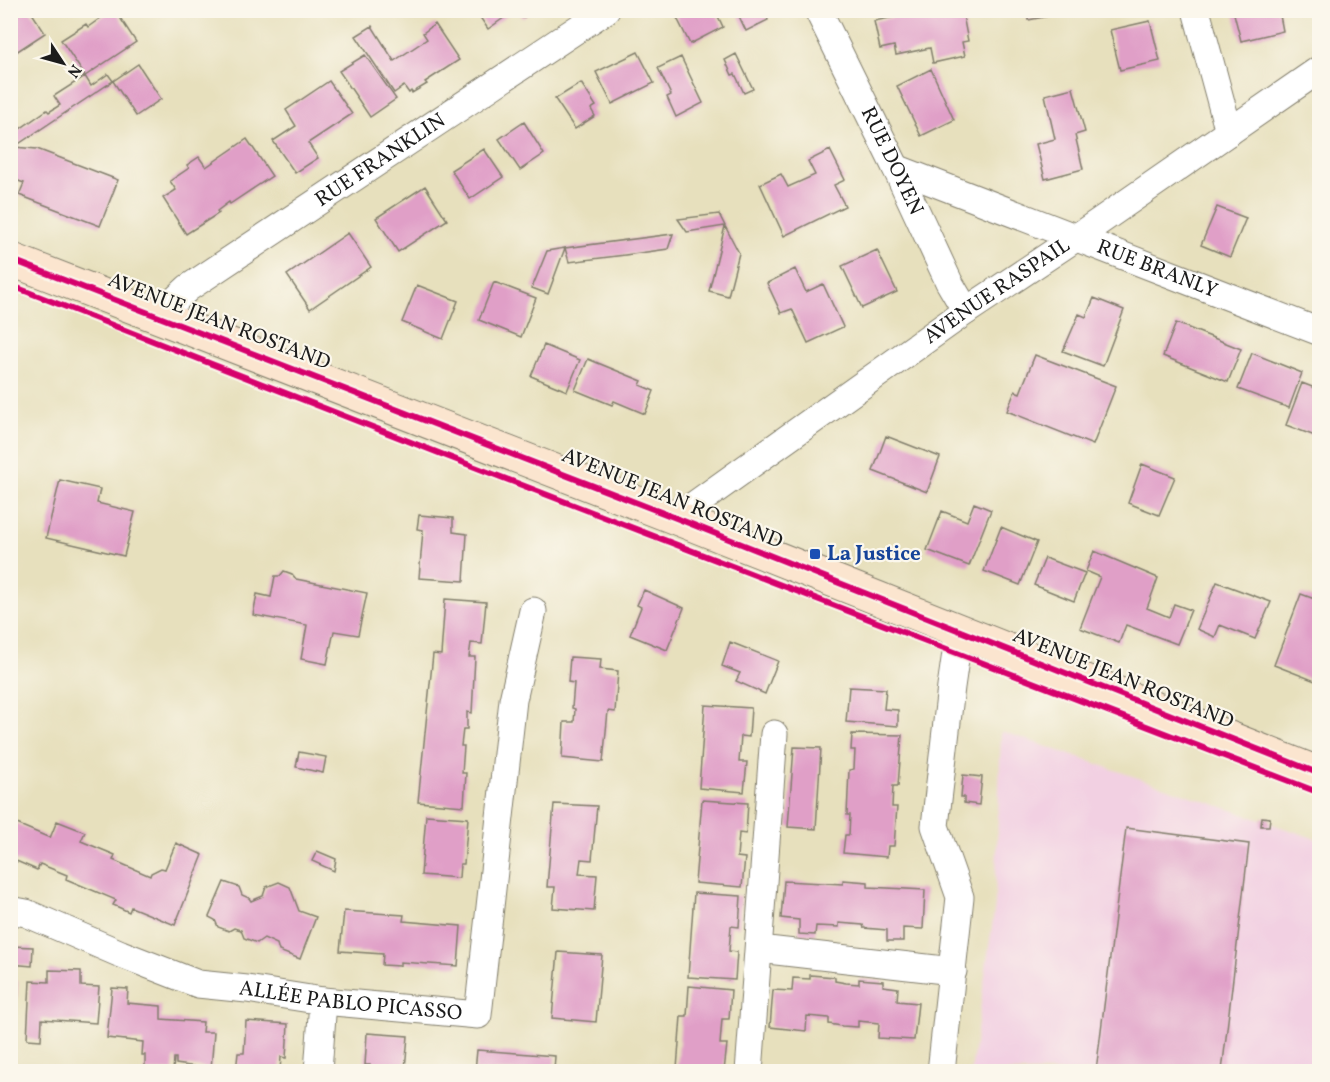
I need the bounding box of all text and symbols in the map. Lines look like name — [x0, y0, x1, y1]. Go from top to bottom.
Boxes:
north arrow — [33, 33, 93, 93]
text: N — [61, 59, 86, 82]
street label: RUE DOYEN — [853, 102, 930, 220]
street label: RUE FRANKLIN — [309, 106, 451, 214]
street label: AVENUE RASPAIL — [918, 231, 1076, 351]
street label: RUE BRANLY — [1093, 233, 1222, 306]
street label: AVENUE JEAN ROSTAND — [104, 266, 334, 378]
street label: AVENUE JEAN ROSTAND — [557, 441, 787, 557]
place label: La Justice — [827, 540, 921, 569]
marker: La Justice — [808, 547, 822, 561]
street label: AVENUE JEAN ROSTAND — [1008, 621, 1238, 737]
street label: ALLÉE PABLO PICASSO — [238, 974, 463, 1028]

